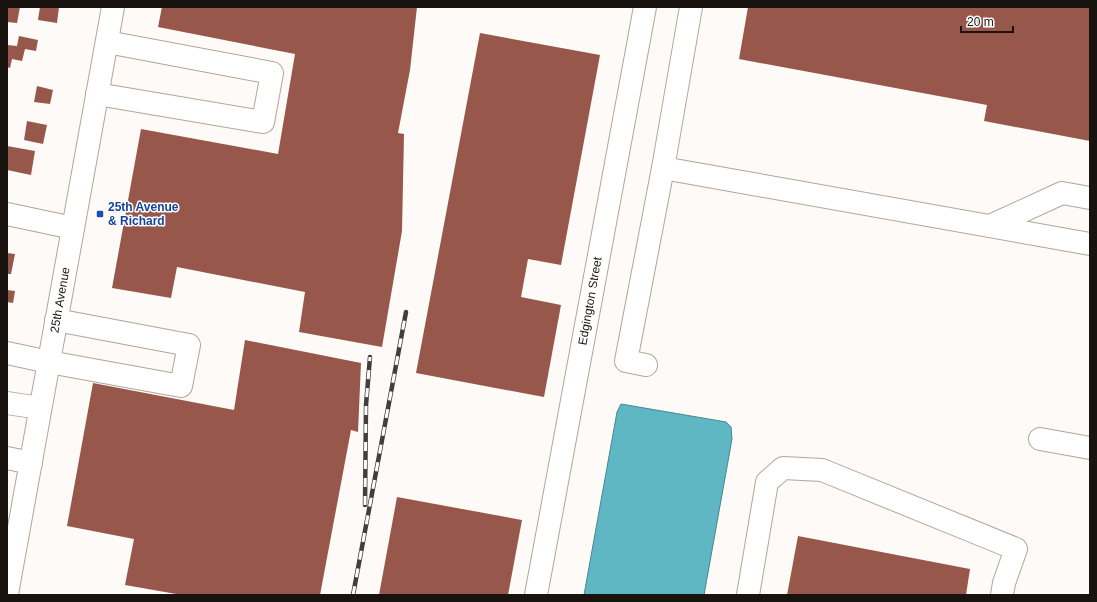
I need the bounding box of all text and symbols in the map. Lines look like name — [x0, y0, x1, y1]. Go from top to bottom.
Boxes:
scale bar — [961, 8, 1013, 34]
text: 20 m — [967, 15, 994, 29]
place label: 25th Avenue & Richard — [108, 200, 179, 228]
marker: 25th Avenue & Richard — [95, 209, 105, 219]
street label: Edgington Street — [575, 255, 605, 346]
street label: 25th Avenue — [47, 266, 73, 334]

